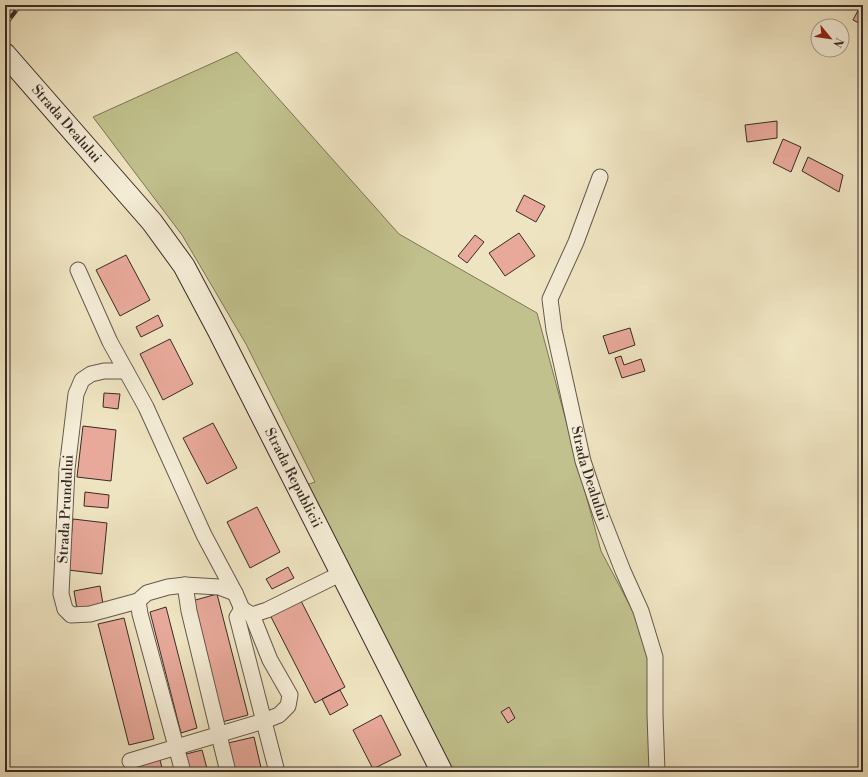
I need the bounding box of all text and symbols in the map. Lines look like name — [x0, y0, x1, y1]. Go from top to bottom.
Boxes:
north arrow — [810, 18, 850, 58]
text: N — [829, 35, 846, 50]
street label: Strada Dealului — [27, 81, 106, 167]
street label: Strada Republicii — [260, 425, 326, 531]
street label: Strada Dealului — [567, 425, 612, 524]
street label: Strada Prundului — [54, 454, 78, 564]

